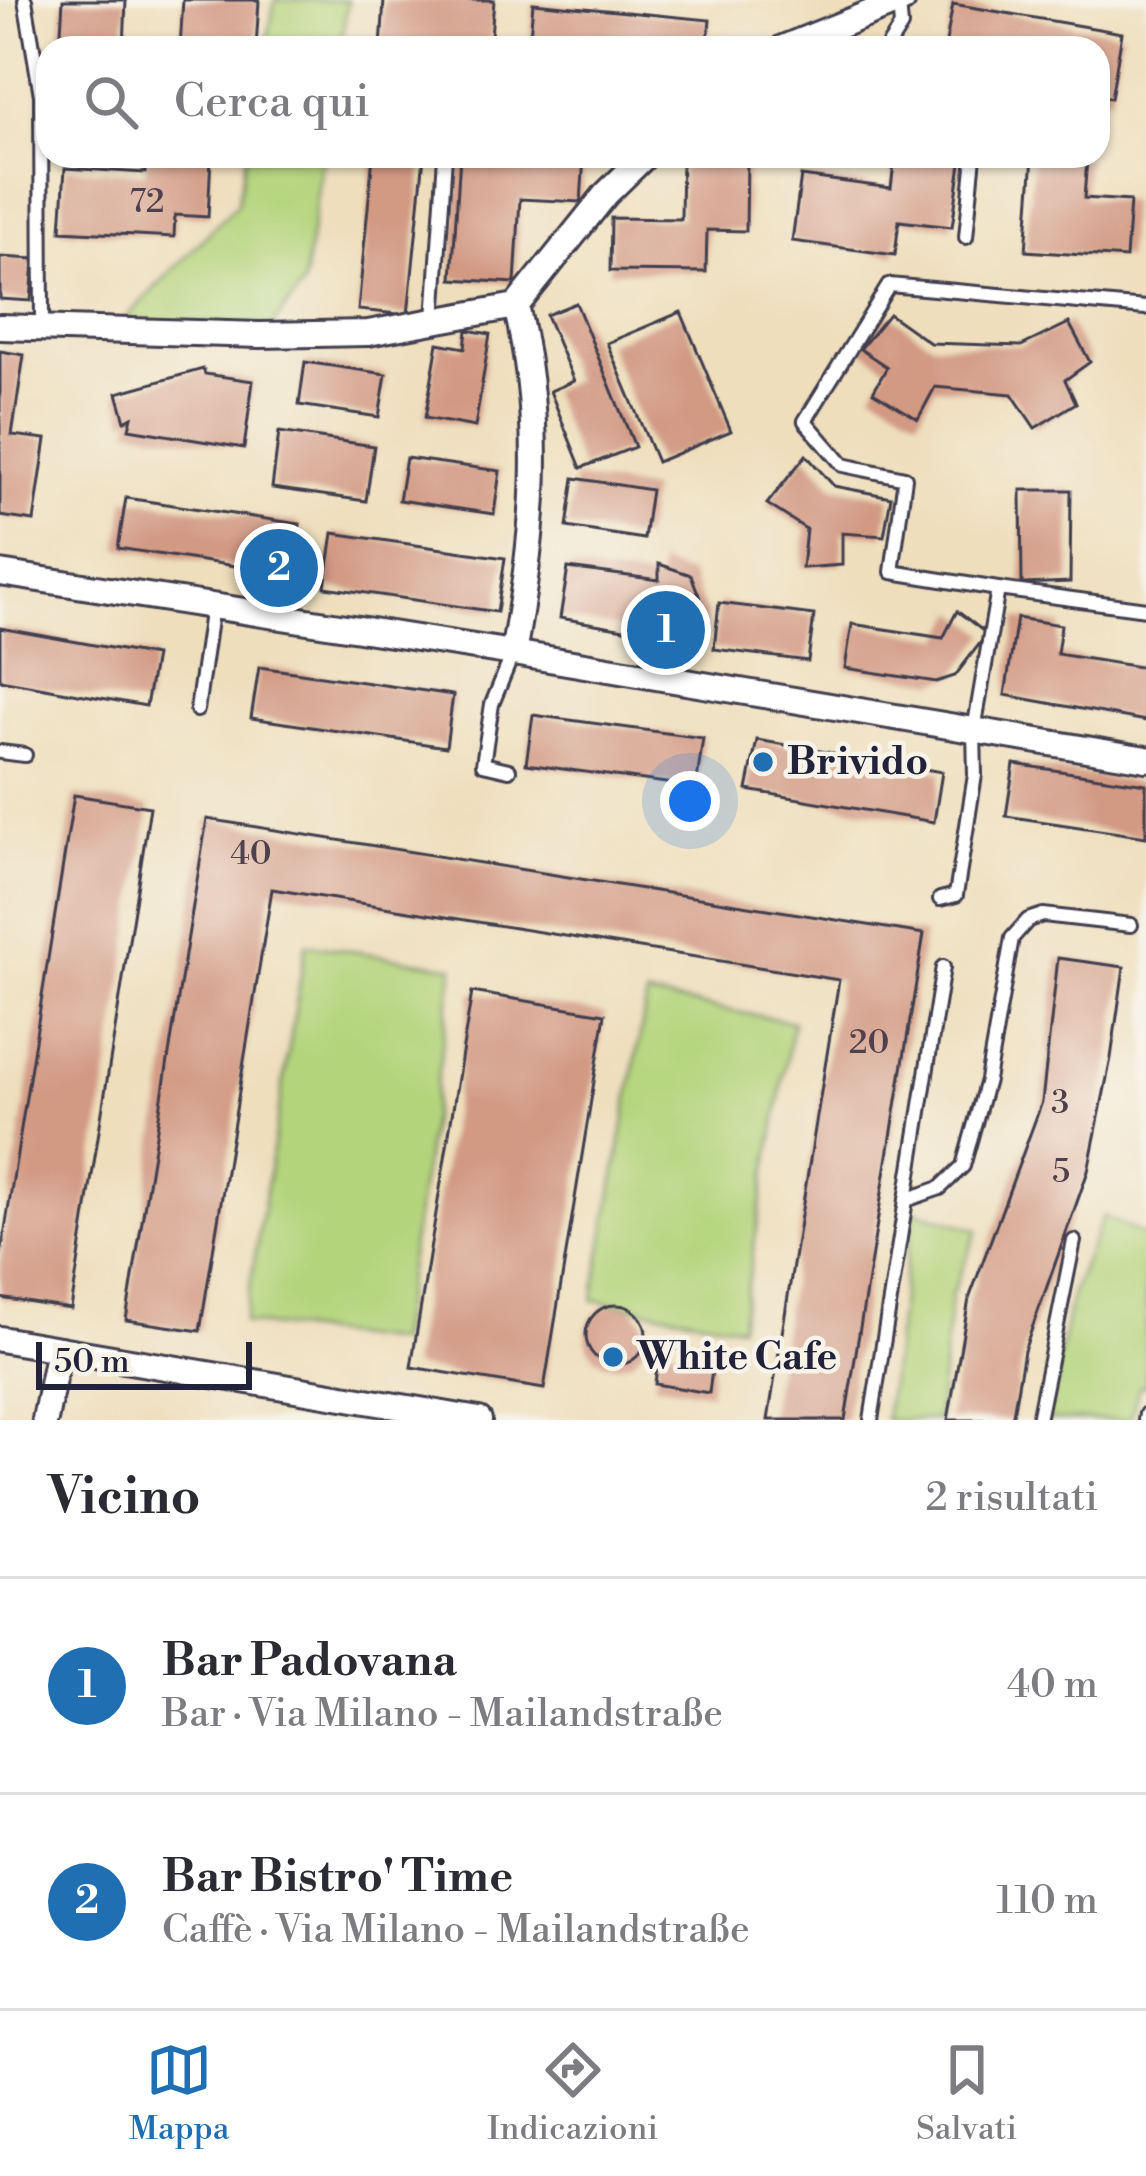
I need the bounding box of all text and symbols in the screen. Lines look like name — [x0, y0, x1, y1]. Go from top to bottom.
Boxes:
search box — [36, 36, 1110, 168]
icon: search — [78, 69, 144, 135]
text: Cerca qui — [174, 74, 370, 131]
house number: 72 — [129, 182, 165, 223]
pin: 2 — [240, 523, 318, 613]
pin: 1 — [627, 585, 705, 675]
place label: Brivido — [787, 738, 928, 787]
marker: Brivido — [750, 749, 776, 775]
your location — [660, 771, 720, 831]
house number: 40 — [230, 834, 272, 875]
house number: 20 — [849, 1023, 889, 1064]
house number: 3 — [1051, 1083, 1069, 1124]
house number: 5 — [1052, 1152, 1070, 1193]
place label: White Cafe — [636, 1333, 837, 1382]
scale bar — [36, 1336, 252, 1389]
text: 50 m — [54, 1342, 130, 1383]
marker: White Cafe — [600, 1344, 626, 1370]
text: Vicino — [48, 1466, 201, 1530]
text: 2 risultati — [926, 1474, 1098, 1523]
text: Bar Padovana — [162, 1633, 457, 1690]
text: 1 — [78, 1661, 96, 1710]
text: 40 m — [1007, 1661, 1098, 1710]
text: Bar · Via Milano - Mailandstraße — [162, 1690, 723, 1739]
text: Bar Bistro' Time — [162, 1849, 513, 1906]
text: 2 — [75, 1877, 99, 1926]
text: 110 m — [996, 1877, 1098, 1926]
text: Caffè · Via Milano - Mailandstraße — [162, 1906, 750, 1955]
tab: Mappa — [129, 2037, 230, 2150]
tab: Indicazioni — [487, 2037, 658, 2150]
tab: Salvati — [916, 2037, 1017, 2150]

